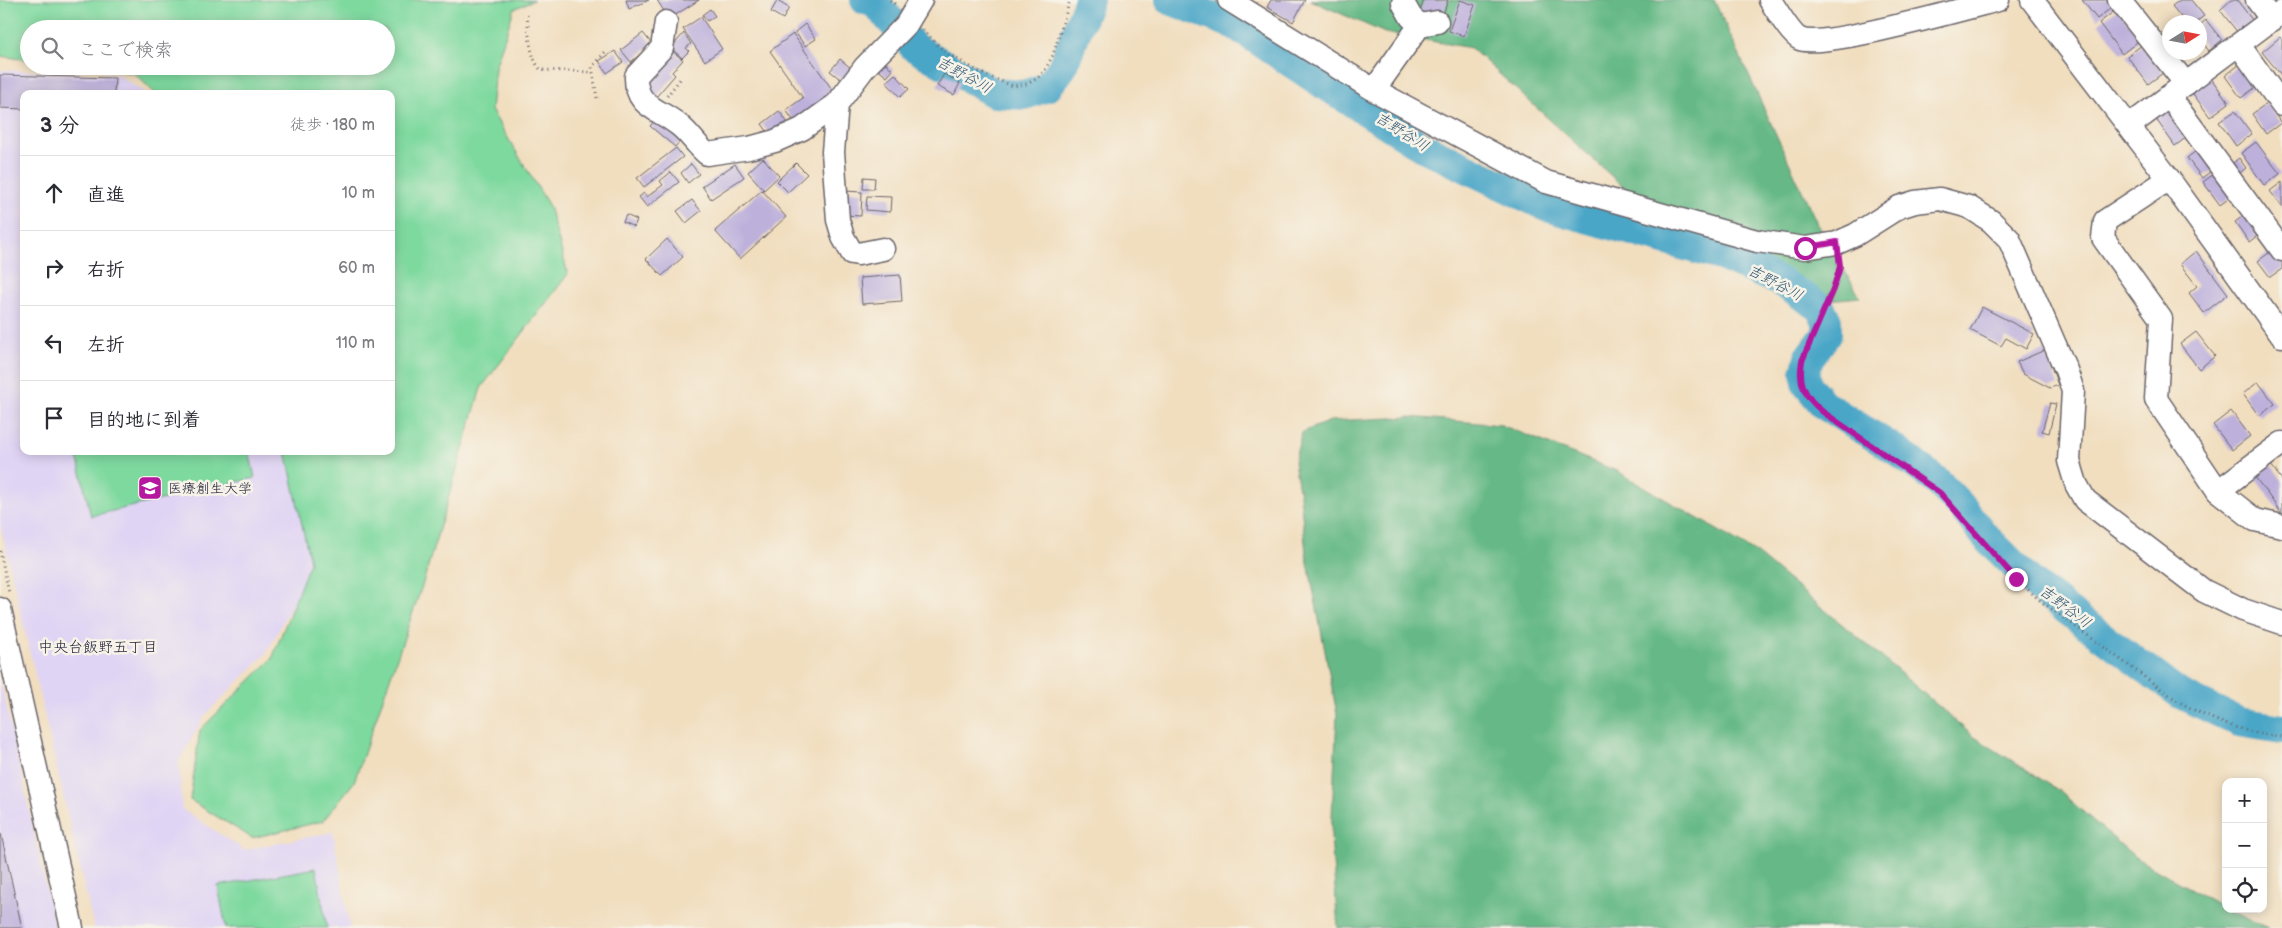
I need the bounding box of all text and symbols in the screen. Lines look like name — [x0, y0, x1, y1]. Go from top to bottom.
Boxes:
north arrow — [2162, 15, 2207, 60]
search box — [20, 20, 395, 75]
icon: search — [38, 34, 66, 62]
text: ここで検索 — [78, 39, 173, 62]
water label: 吉野谷川 — [933, 52, 995, 98]
water label: 吉野谷川 — [1372, 108, 1432, 156]
text: 3 分 — [40, 113, 79, 138]
text: 徒歩 · 180 m — [290, 116, 375, 135]
icon: ahead — [40, 179, 68, 207]
text: 直進 — [87, 184, 125, 207]
text: 10 m — [342, 184, 375, 203]
route start — [1794, 237, 1817, 260]
icon: right — [40, 254, 68, 282]
text: 右折 — [87, 259, 125, 282]
text: 60 m — [338, 259, 375, 278]
water label: 吉野谷川 — [1744, 261, 1806, 305]
icon: left — [40, 329, 68, 357]
text: 左折 — [87, 334, 125, 357]
text: 110 m — [336, 334, 375, 353]
icon: arrive — [40, 404, 68, 432]
text: 目的地に到着 — [87, 409, 201, 432]
school or university icon: 医療創生大学 — [137, 475, 163, 501]
place label: 医療創生大学 — [168, 480, 252, 497]
route end — [2005, 568, 2028, 591]
water label: 吉野谷川 — [2035, 581, 2095, 633]
district label: 中央台飯野五丁目 — [38, 638, 158, 657]
map controls — [2222, 778, 2267, 913]
button: + — [2222, 778, 2267, 823]
button: − — [2222, 823, 2267, 868]
button: locate — [2222, 868, 2267, 913]

